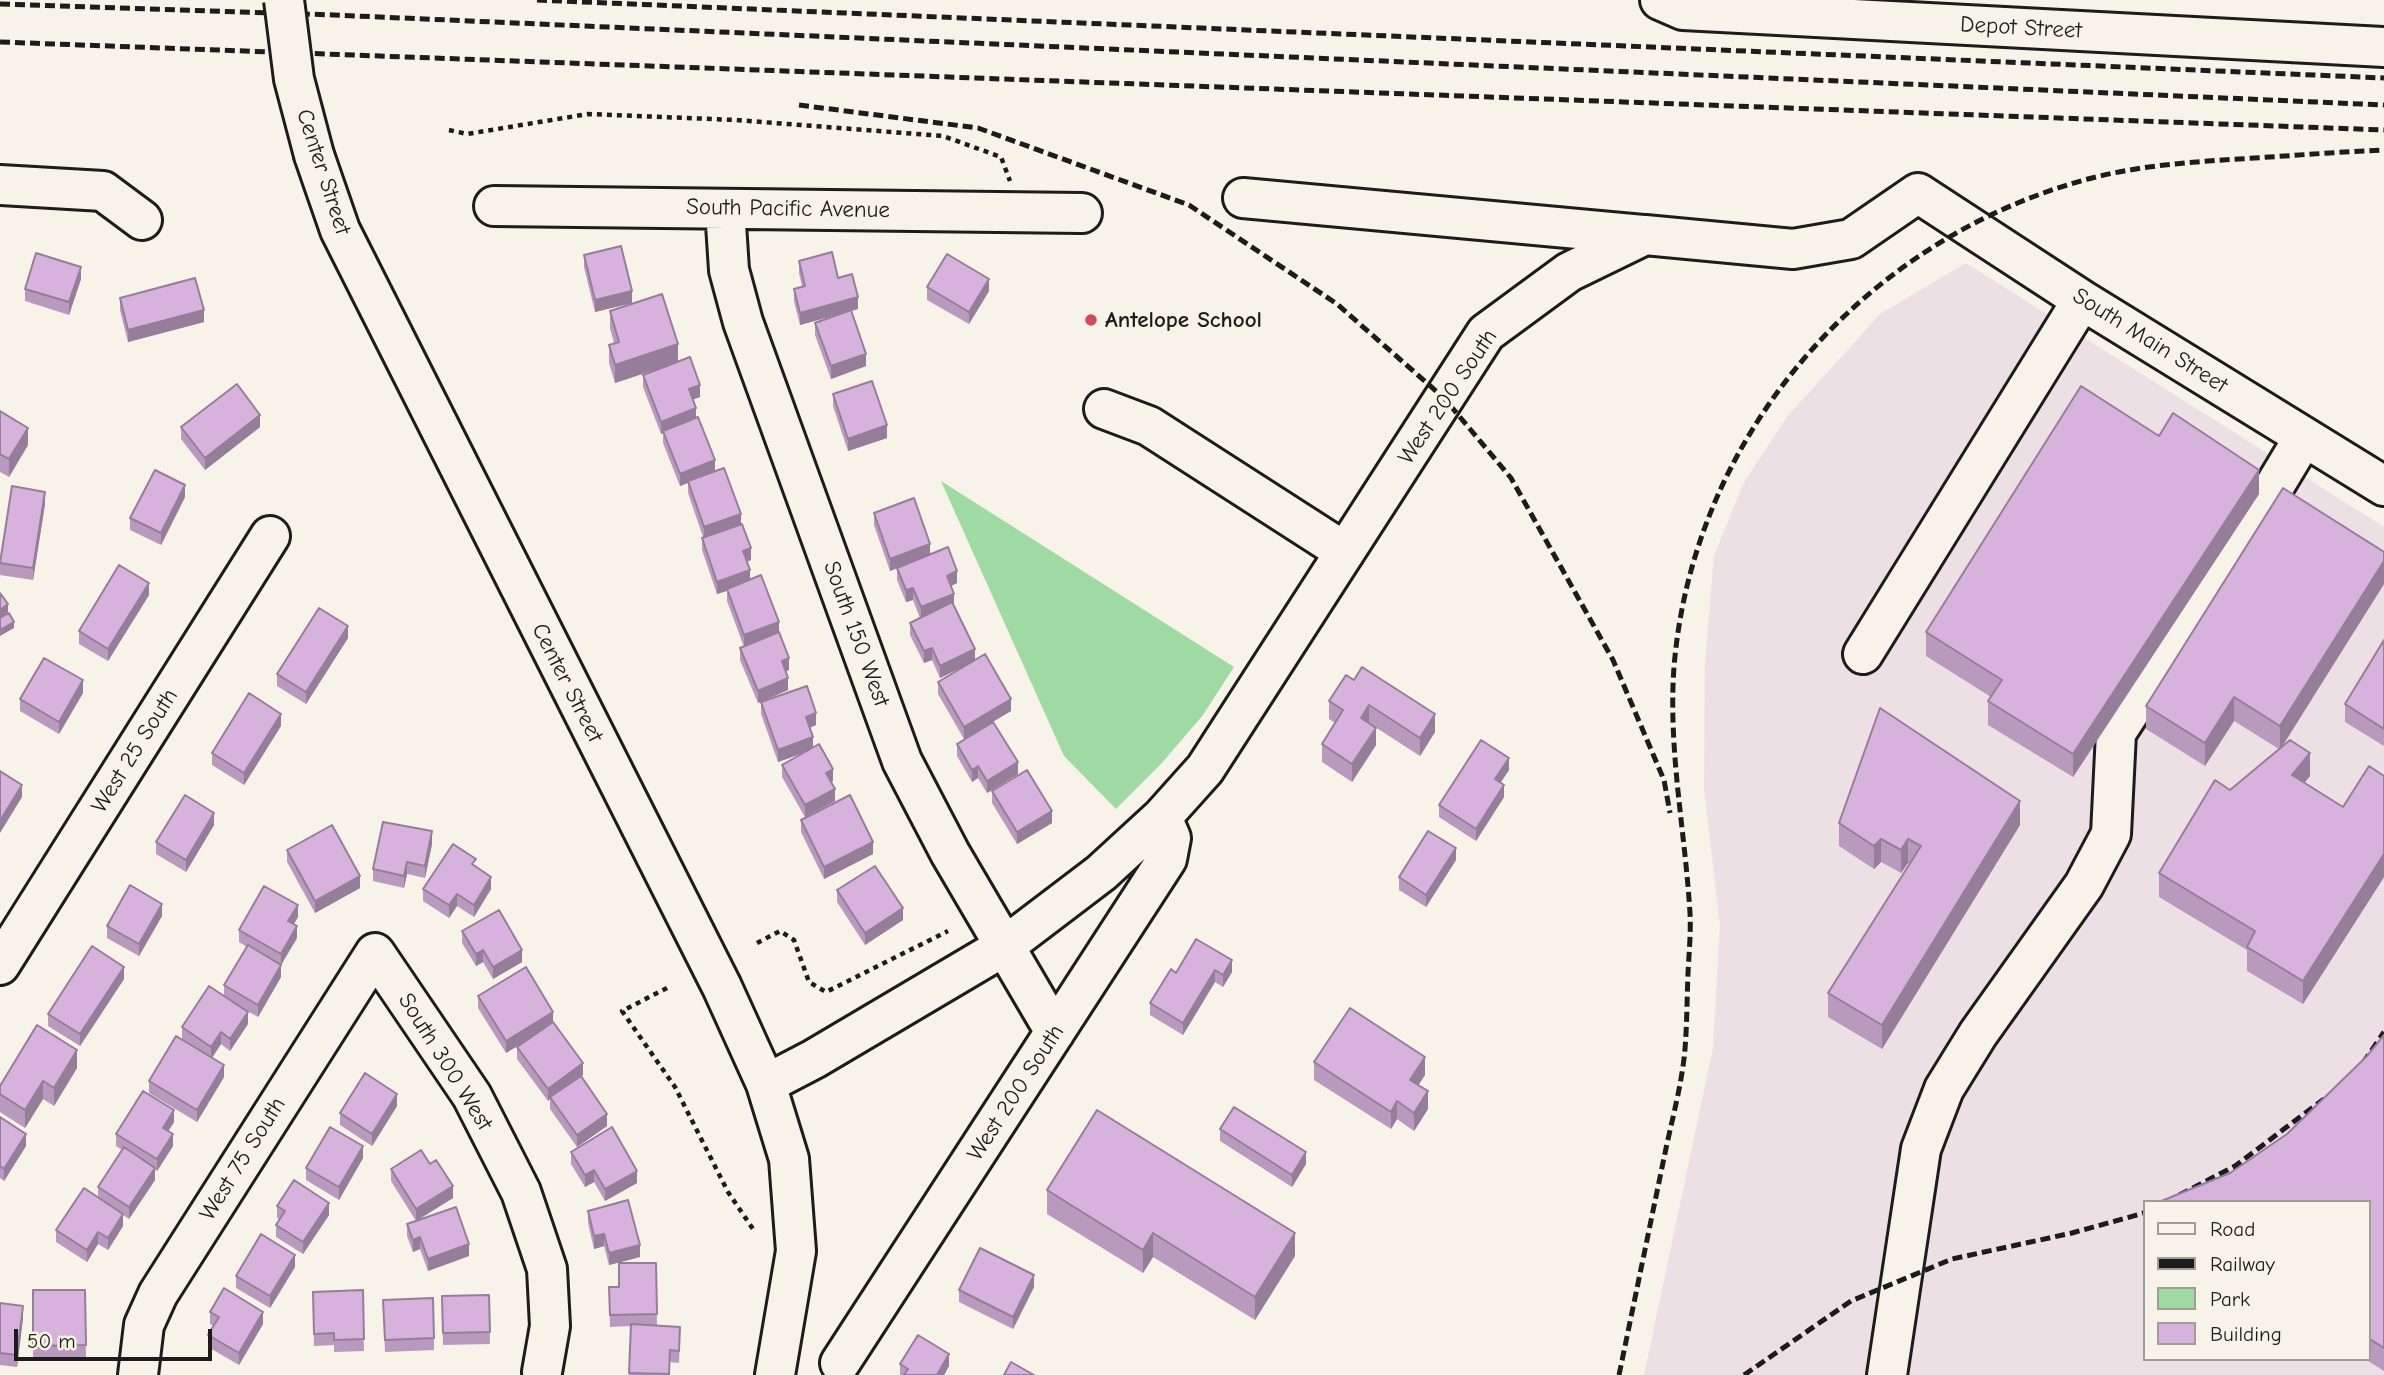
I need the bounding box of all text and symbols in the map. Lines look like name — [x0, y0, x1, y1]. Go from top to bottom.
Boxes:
street label: Depot Street — [1959, 11, 2083, 45]
street label: Center Street — [290, 106, 356, 238]
street label: South Pacific Avenue — [686, 193, 890, 225]
street label: South Main Street — [2067, 282, 2233, 400]
place label: Antelope School — [1105, 306, 1262, 334]
marker: Antelope School — [1083, 312, 1099, 328]
street label: West 200 South — [1393, 324, 1503, 470]
street label: South 150 West — [817, 558, 895, 710]
street label: Center Street — [525, 619, 609, 747]
street label: West 25 South — [86, 684, 184, 818]
street label: South 300 West — [392, 988, 498, 1136]
street label: West 200 South — [962, 1020, 1070, 1166]
street label: West 75 South — [194, 1092, 292, 1226]
legend — [2142, 1200, 2370, 1361]
text: Road — [2210, 1217, 2255, 1241]
text: Railway — [2210, 1252, 2275, 1276]
text: Park — [2210, 1287, 2250, 1311]
scale bar — [18, 1316, 215, 1360]
text: Building — [2210, 1322, 2282, 1346]
text: 50 m — [27, 1329, 76, 1353]

